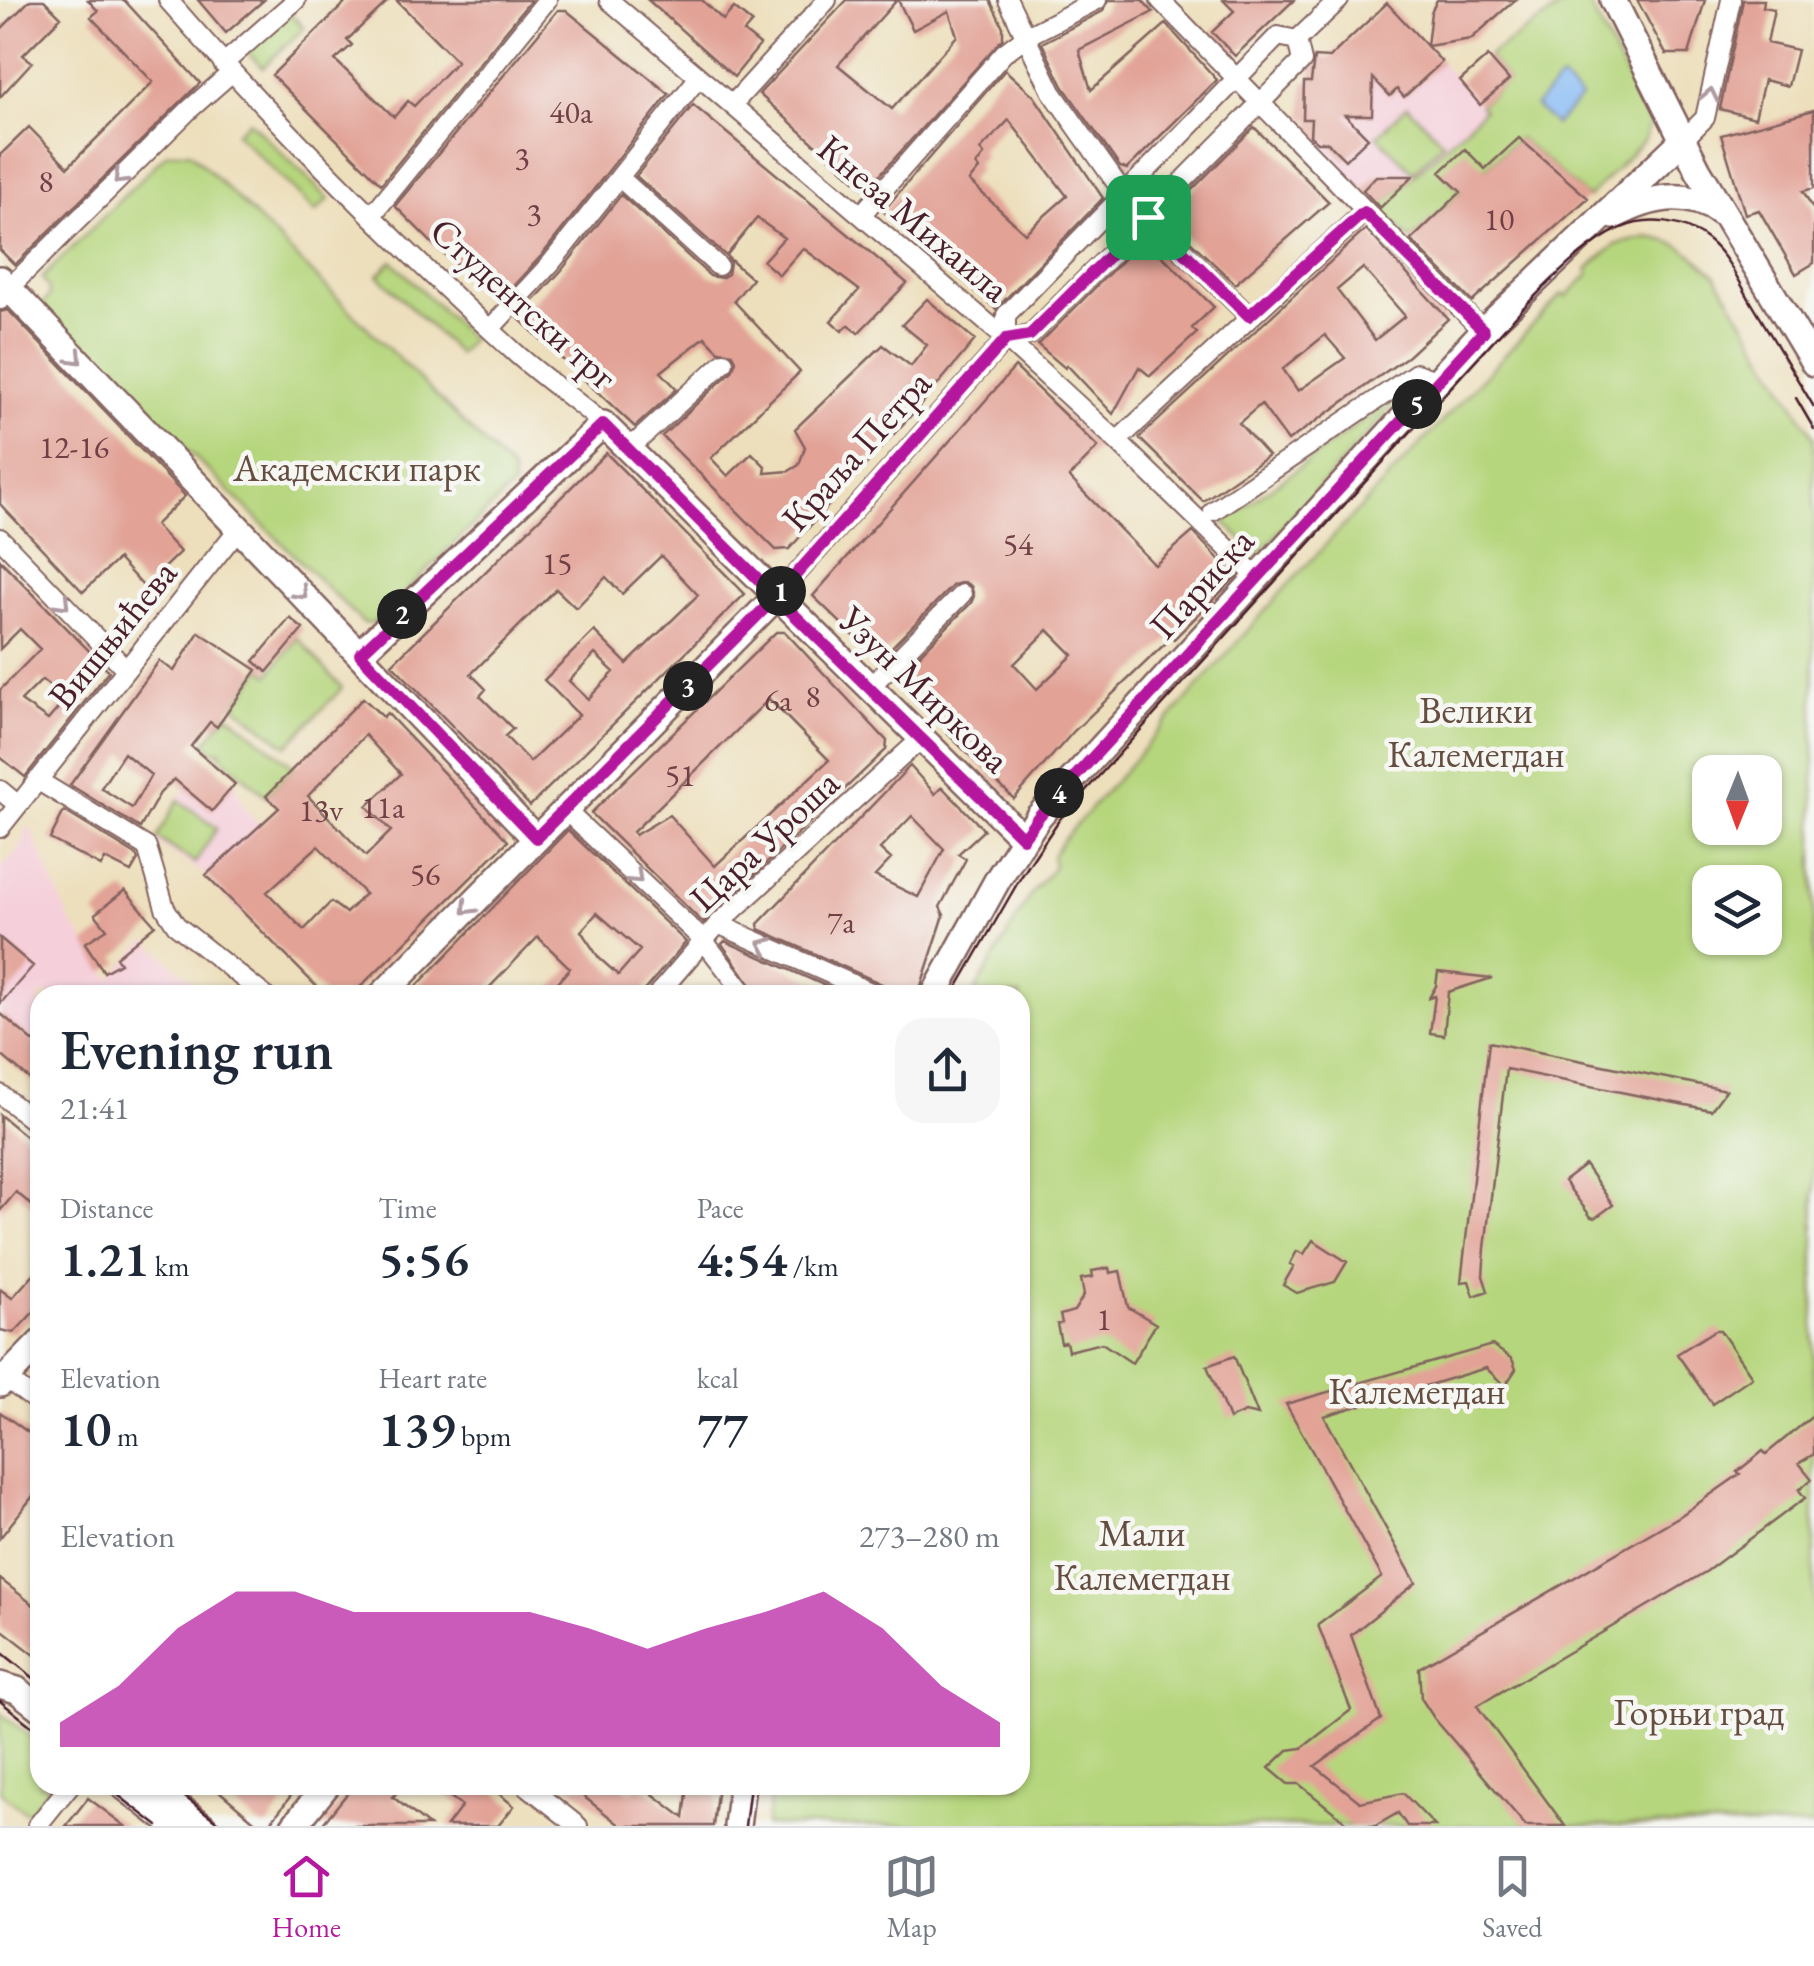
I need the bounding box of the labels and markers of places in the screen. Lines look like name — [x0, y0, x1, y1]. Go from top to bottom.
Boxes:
pin — [1106, 175, 1191, 260]
pin: 5 — [1392, 379, 1442, 429]
pin: 1 — [756, 566, 806, 616]
pin: 2 — [377, 589, 427, 639]
pin: 3 — [663, 661, 713, 711]
pin: 4 — [1034, 768, 1084, 818]

